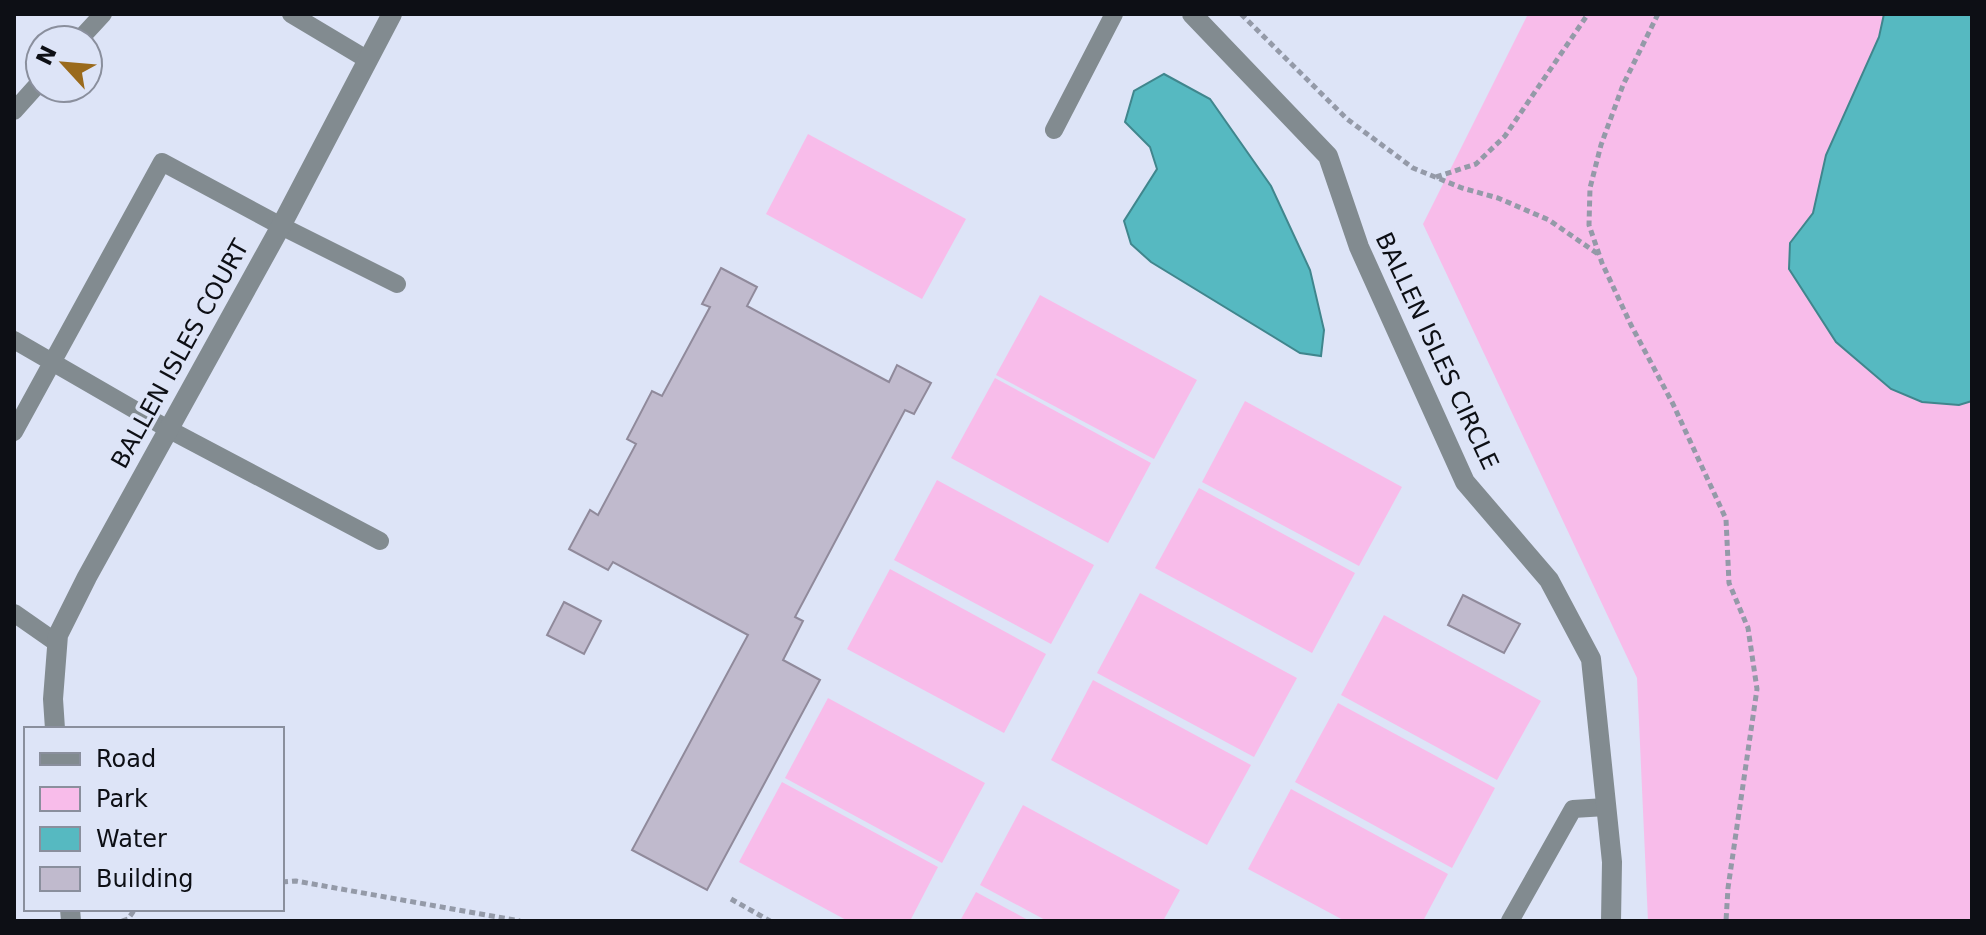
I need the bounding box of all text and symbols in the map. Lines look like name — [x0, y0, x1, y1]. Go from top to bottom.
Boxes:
north arrow — [24, 24, 104, 104]
text: N — [31, 42, 62, 69]
street label: BALLEN ISLES CIRCLE — [1370, 228, 1504, 474]
street label: BALLEN ISLES COURT — [105, 235, 255, 473]
legend — [24, 727, 284, 911]
text: Road — [96, 745, 156, 773]
text: Park — [96, 785, 148, 813]
text: Water — [96, 825, 167, 853]
text: Building — [96, 865, 193, 893]

